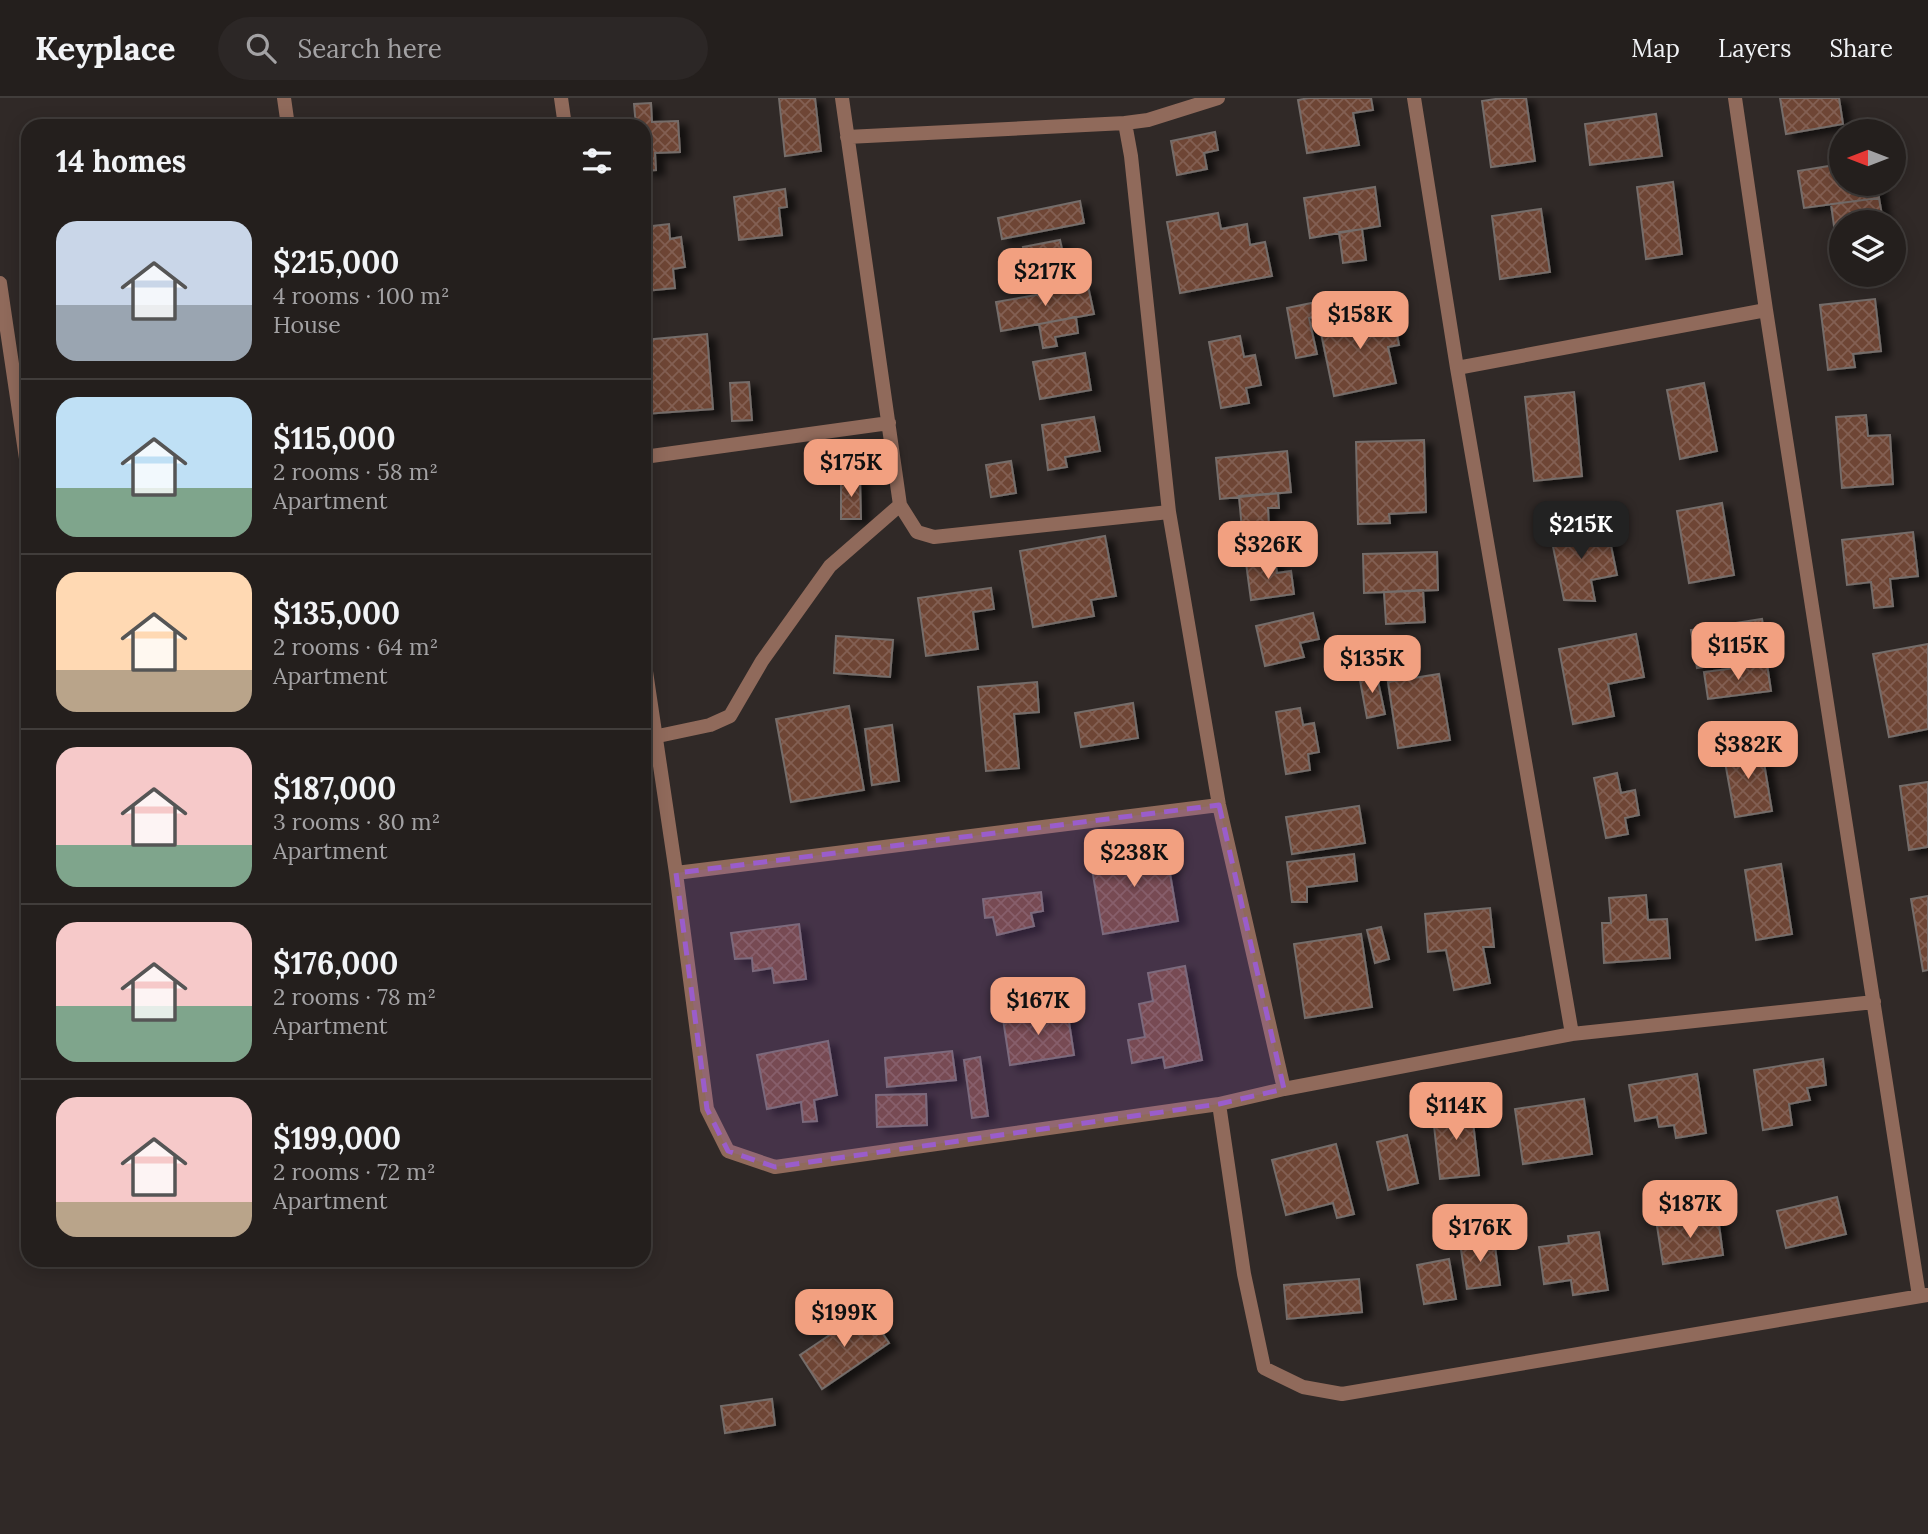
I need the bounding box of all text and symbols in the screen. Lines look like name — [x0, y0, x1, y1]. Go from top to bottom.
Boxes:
search box — [218, 17, 708, 80]
text: Keyplace — [35, 27, 176, 69]
icon: search — [242, 29, 280, 67]
text: Search here — [298, 32, 442, 65]
text: Map — [1631, 33, 1680, 64]
text: Layers — [1718, 33, 1791, 64]
text: Share — [1829, 33, 1893, 64]
north arrow — [1829, 119, 1906, 196]
map controls — [1829, 119, 1906, 287]
text: 14 homes — [56, 142, 186, 180]
icon: filters — [578, 142, 616, 180]
button: layers — [1829, 210, 1906, 287]
text: $215,000 — [273, 243, 399, 281]
pin: $217K — [996, 248, 1094, 308]
icon: home — [112, 249, 196, 333]
text: $217K — [1014, 256, 1076, 285]
text: 4 rooms · 100 m² — [273, 281, 450, 310]
pin: $158K — [1311, 292, 1409, 351]
text: $158K — [1328, 299, 1392, 328]
text: House — [273, 310, 341, 339]
text: $115,000 — [273, 419, 396, 457]
icon: home — [112, 425, 196, 509]
pin: $175K — [802, 440, 900, 499]
text: $175K — [820, 447, 882, 476]
text: 2 rooms · 58 m² — [273, 457, 438, 486]
text: Apartment — [273, 486, 388, 515]
pin: $215K — [1532, 502, 1630, 561]
text: $215K — [1549, 509, 1613, 538]
pin: $326K — [1219, 522, 1317, 581]
text: $326K — [1234, 529, 1302, 558]
text: $135,000 — [273, 594, 400, 632]
icon: home — [112, 600, 196, 684]
pin: $115K — [1689, 622, 1787, 682]
text: $115K — [1708, 630, 1769, 659]
text: 2 rooms · 64 m² — [273, 632, 438, 661]
pin: $135K — [1323, 636, 1421, 695]
text: $135K — [1340, 643, 1404, 672]
text: Apartment — [273, 661, 388, 690]
pin: $382K — [1699, 722, 1797, 781]
text: $382K — [1714, 729, 1782, 758]
text: $187,000 — [273, 769, 396, 807]
icon: home — [112, 775, 196, 859]
text: 3 rooms · 80 m² — [273, 807, 440, 836]
pin: $238K — [1085, 830, 1183, 889]
text: Apartment — [273, 836, 388, 865]
text: $238K — [1100, 837, 1168, 866]
text: $176,000 — [273, 944, 398, 982]
icon: home — [112, 950, 196, 1034]
pin: $167K — [989, 978, 1087, 1037]
text: 2 rooms · 78 m² — [273, 982, 436, 1011]
text: $167K — [1006, 985, 1070, 1014]
text: Apartment — [273, 1011, 388, 1040]
pin: $114K — [1407, 1082, 1505, 1142]
text: $114K — [1425, 1090, 1487, 1119]
text: $199,000 — [273, 1119, 401, 1157]
icon: home — [112, 1125, 196, 1209]
text: 2 rooms · 72 m² — [273, 1157, 436, 1186]
pin: $187K — [1641, 1180, 1739, 1240]
text: Apartment — [273, 1186, 388, 1215]
text: $187K — [1658, 1188, 1722, 1217]
pin: $176K — [1431, 1204, 1529, 1264]
text: $176K — [1448, 1212, 1512, 1241]
pin: $199K — [795, 1290, 893, 1349]
text: $199K — [811, 1297, 877, 1326]

